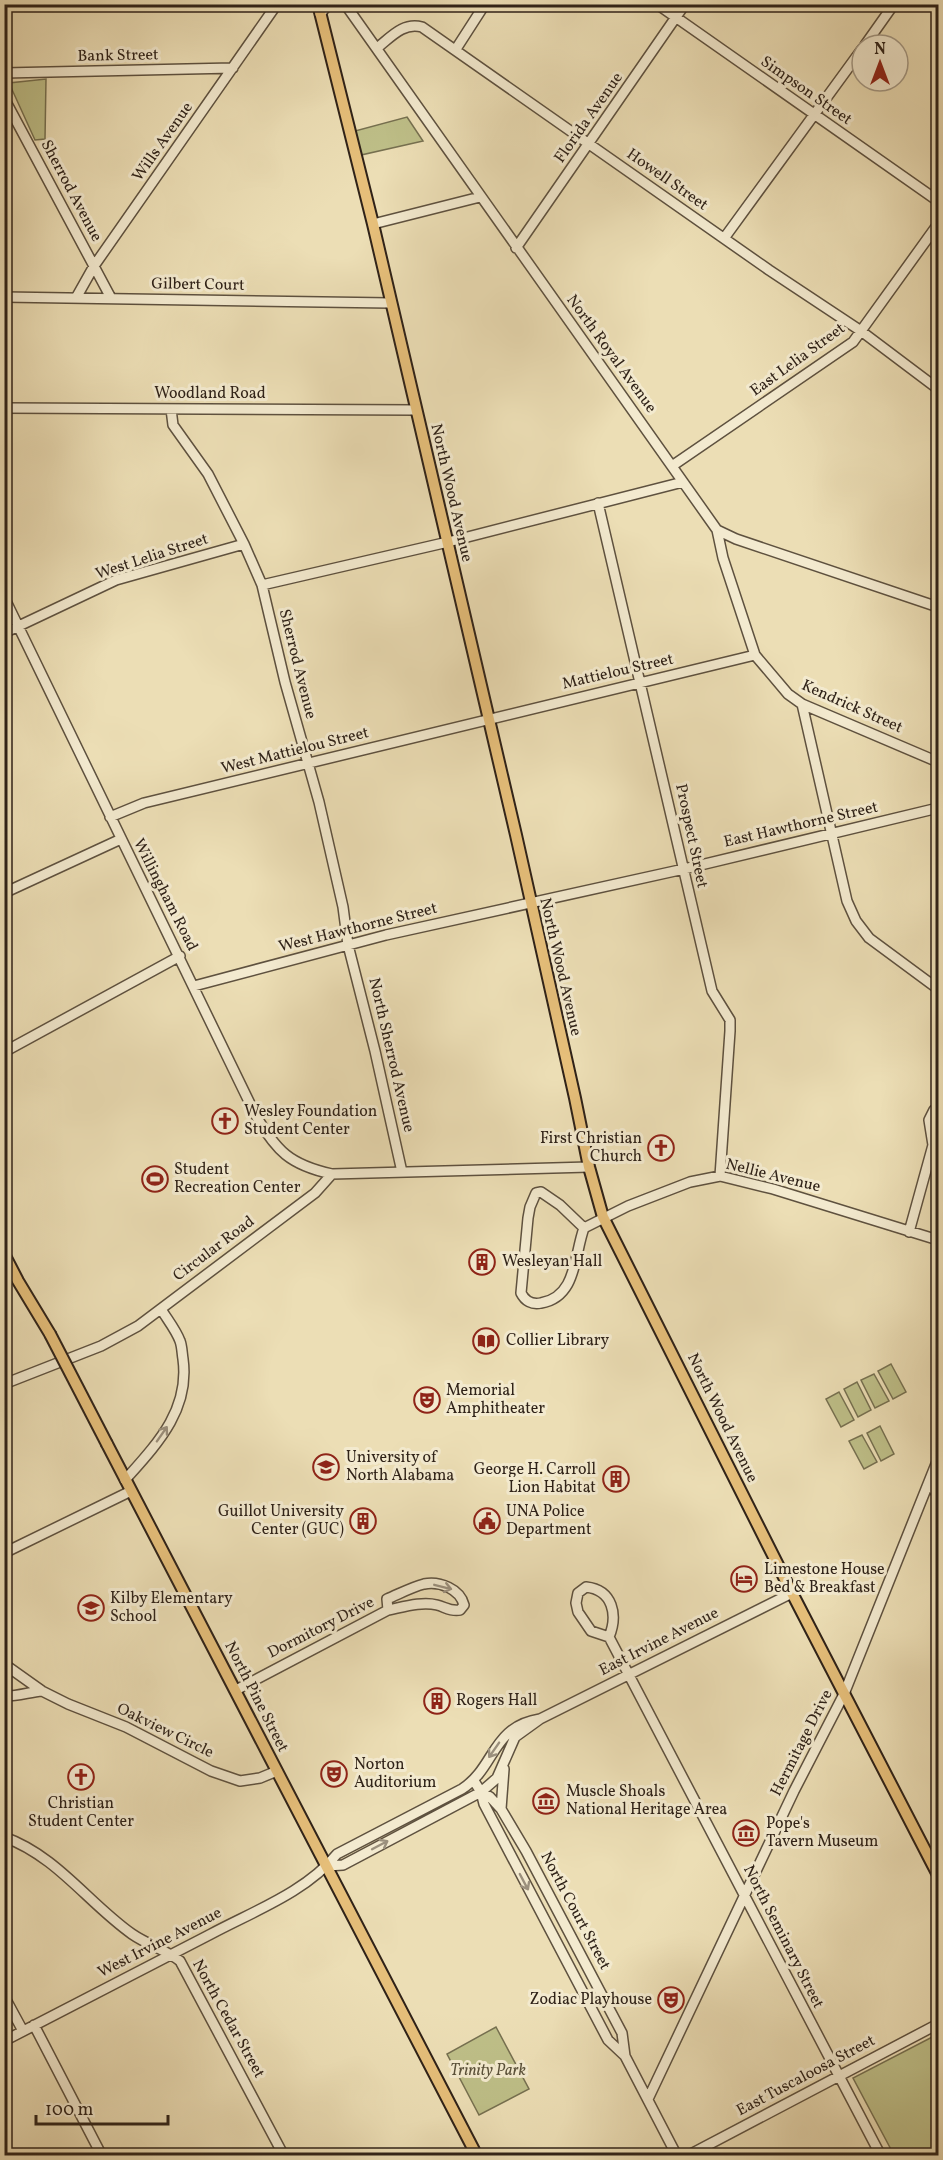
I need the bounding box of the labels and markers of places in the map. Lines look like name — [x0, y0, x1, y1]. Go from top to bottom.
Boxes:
place label: Wesley Foundation Student Center — [244, 1101, 377, 1141]
church icon: Wesley Foundation Student Center — [210, 1106, 240, 1136]
place label: First Christian Church — [540, 1128, 642, 1168]
church icon: First Christian Church — [646, 1133, 676, 1163]
place label: Student Recreation Center — [174, 1159, 301, 1199]
sports icon: Student Recreation Center — [140, 1164, 170, 1194]
building icon: Wesleyan Hall — [467, 1247, 497, 1277]
place label: Wesleyan Hall — [502, 1251, 603, 1273]
library icon: Collier Library — [471, 1326, 501, 1356]
place label: Collier Library — [506, 1330, 610, 1352]
place label: Memorial Amphitheater — [446, 1380, 545, 1420]
theatre icon: Memorial Amphitheater — [412, 1385, 442, 1415]
place label: University of North Alabama — [346, 1447, 454, 1487]
school or university icon: University of North Alabama — [311, 1452, 341, 1482]
place label: George H. Carroll Lion Habitat — [474, 1459, 596, 1499]
building icon: George H. Carroll Lion Habitat — [601, 1464, 631, 1494]
place label: Guillot University Center (GUC) — [218, 1501, 344, 1541]
place label: UNA Police Department — [506, 1501, 592, 1541]
building icon: Guillot University Center (GUC) — [348, 1506, 378, 1536]
public building icon: UNA Police Department — [472, 1506, 502, 1536]
place label: Limestone House Bed & Breakfast — [764, 1559, 885, 1599]
hotel icon: Limestone House Bed & Breakfast — [729, 1564, 759, 1594]
place label: Kilby Elementary School — [110, 1588, 233, 1628]
school or university icon: Kilby Elementary School — [76, 1593, 106, 1623]
building icon: Rogers Hall — [422, 1686, 452, 1716]
place label: Rogers Hall — [456, 1690, 537, 1712]
place label: Norton Auditorium — [354, 1754, 436, 1794]
theatre icon: Norton Auditorium — [319, 1759, 349, 1789]
church icon: Christian Student Center — [66, 1762, 96, 1792]
place label: Muscle Shoals National Heritage Area — [566, 1781, 727, 1821]
museum icon: Muscle Shoals National Heritage Area — [531, 1786, 561, 1816]
place label: Christian Student Center — [28, 1793, 134, 1833]
place label: Pope's Tavern Museum — [766, 1813, 878, 1853]
museum icon: Pope's Tavern Museum — [731, 1818, 761, 1848]
theatre icon: Zodiac Playhouse — [656, 1985, 686, 2015]
place label: Zodiac Playhouse — [530, 1989, 652, 2011]

